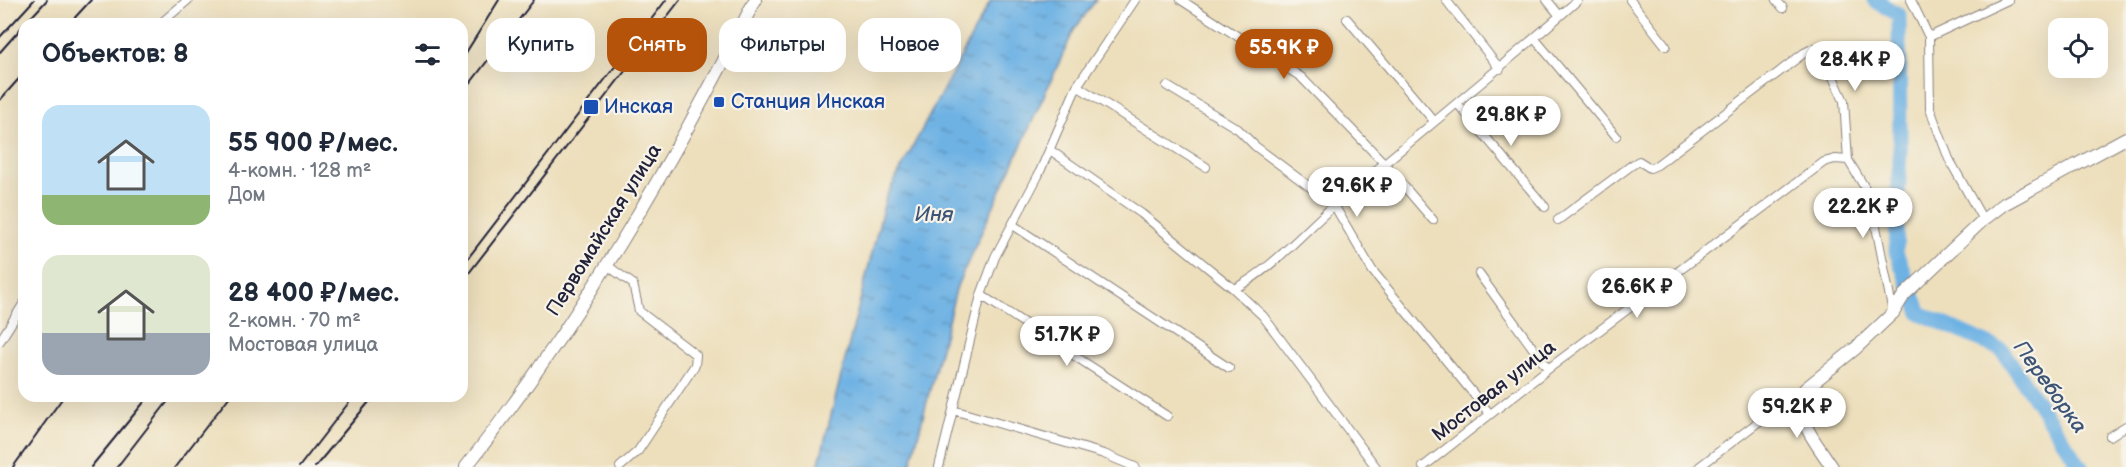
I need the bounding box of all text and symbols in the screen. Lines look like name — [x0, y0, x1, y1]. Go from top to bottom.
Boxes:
chip: Купить — [486, 18, 595, 72]
chip: Снять — [607, 18, 707, 72]
chip: Фильтры — [719, 18, 846, 72]
chip: Новое — [858, 18, 961, 72]
map controls — [2048, 18, 2108, 78]
button: locate — [2048, 18, 2108, 78]
pin: 55.9K ₽ — [1229, 29, 1339, 80]
text: 55.9K ₽ — [1249, 36, 1319, 60]
icon: filters — [411, 38, 444, 71]
text: Объектов: 8 — [42, 39, 189, 70]
pin: 28.4K ₽ — [1800, 41, 1910, 92]
text: 28.4K ₽ — [1820, 48, 1890, 72]
place label: Станция Инская — [731, 90, 885, 114]
place label: Инская — [604, 95, 673, 119]
marker: Станция Инская — [712, 95, 726, 109]
pin: 29.8K ₽ — [1456, 96, 1566, 147]
marker: Инская — [582, 98, 600, 116]
text: 29.8K ₽ — [1476, 103, 1546, 127]
text: 55 900 ₽/мес. — [228, 128, 398, 159]
icon: home — [90, 129, 162, 201]
street label: Первомайская улица — [541, 139, 667, 321]
text: 4-комн. · 128 m² — [228, 159, 371, 183]
pin: 29.6K ₽ — [1302, 167, 1412, 218]
text: 29.6K ₽ — [1322, 174, 1392, 198]
text: Дом — [228, 183, 266, 207]
pin: 22.2K ₽ — [1808, 188, 1918, 239]
text: 22.2K ₽ — [1828, 195, 1898, 219]
water label: Иня — [914, 202, 954, 227]
pin: 26.6K ₽ — [1582, 268, 1692, 319]
text: 26.6K ₽ — [1601, 275, 1673, 299]
text: 28 400 ₽/мес. — [228, 278, 399, 309]
icon: home — [90, 279, 162, 351]
text: 2-комн. · 70 m² — [228, 309, 361, 333]
pin: 51.7K ₽ — [1012, 316, 1122, 367]
text: 51.7K ₽ — [1034, 323, 1100, 347]
text: Мостовая улица — [228, 333, 378, 357]
street label: Мостовая улица — [1427, 335, 1561, 447]
water label: Переборка — [2008, 336, 2092, 438]
pin: 59.2K ₽ — [1742, 388, 1852, 439]
text: 59.2K ₽ — [1762, 395, 1832, 419]

